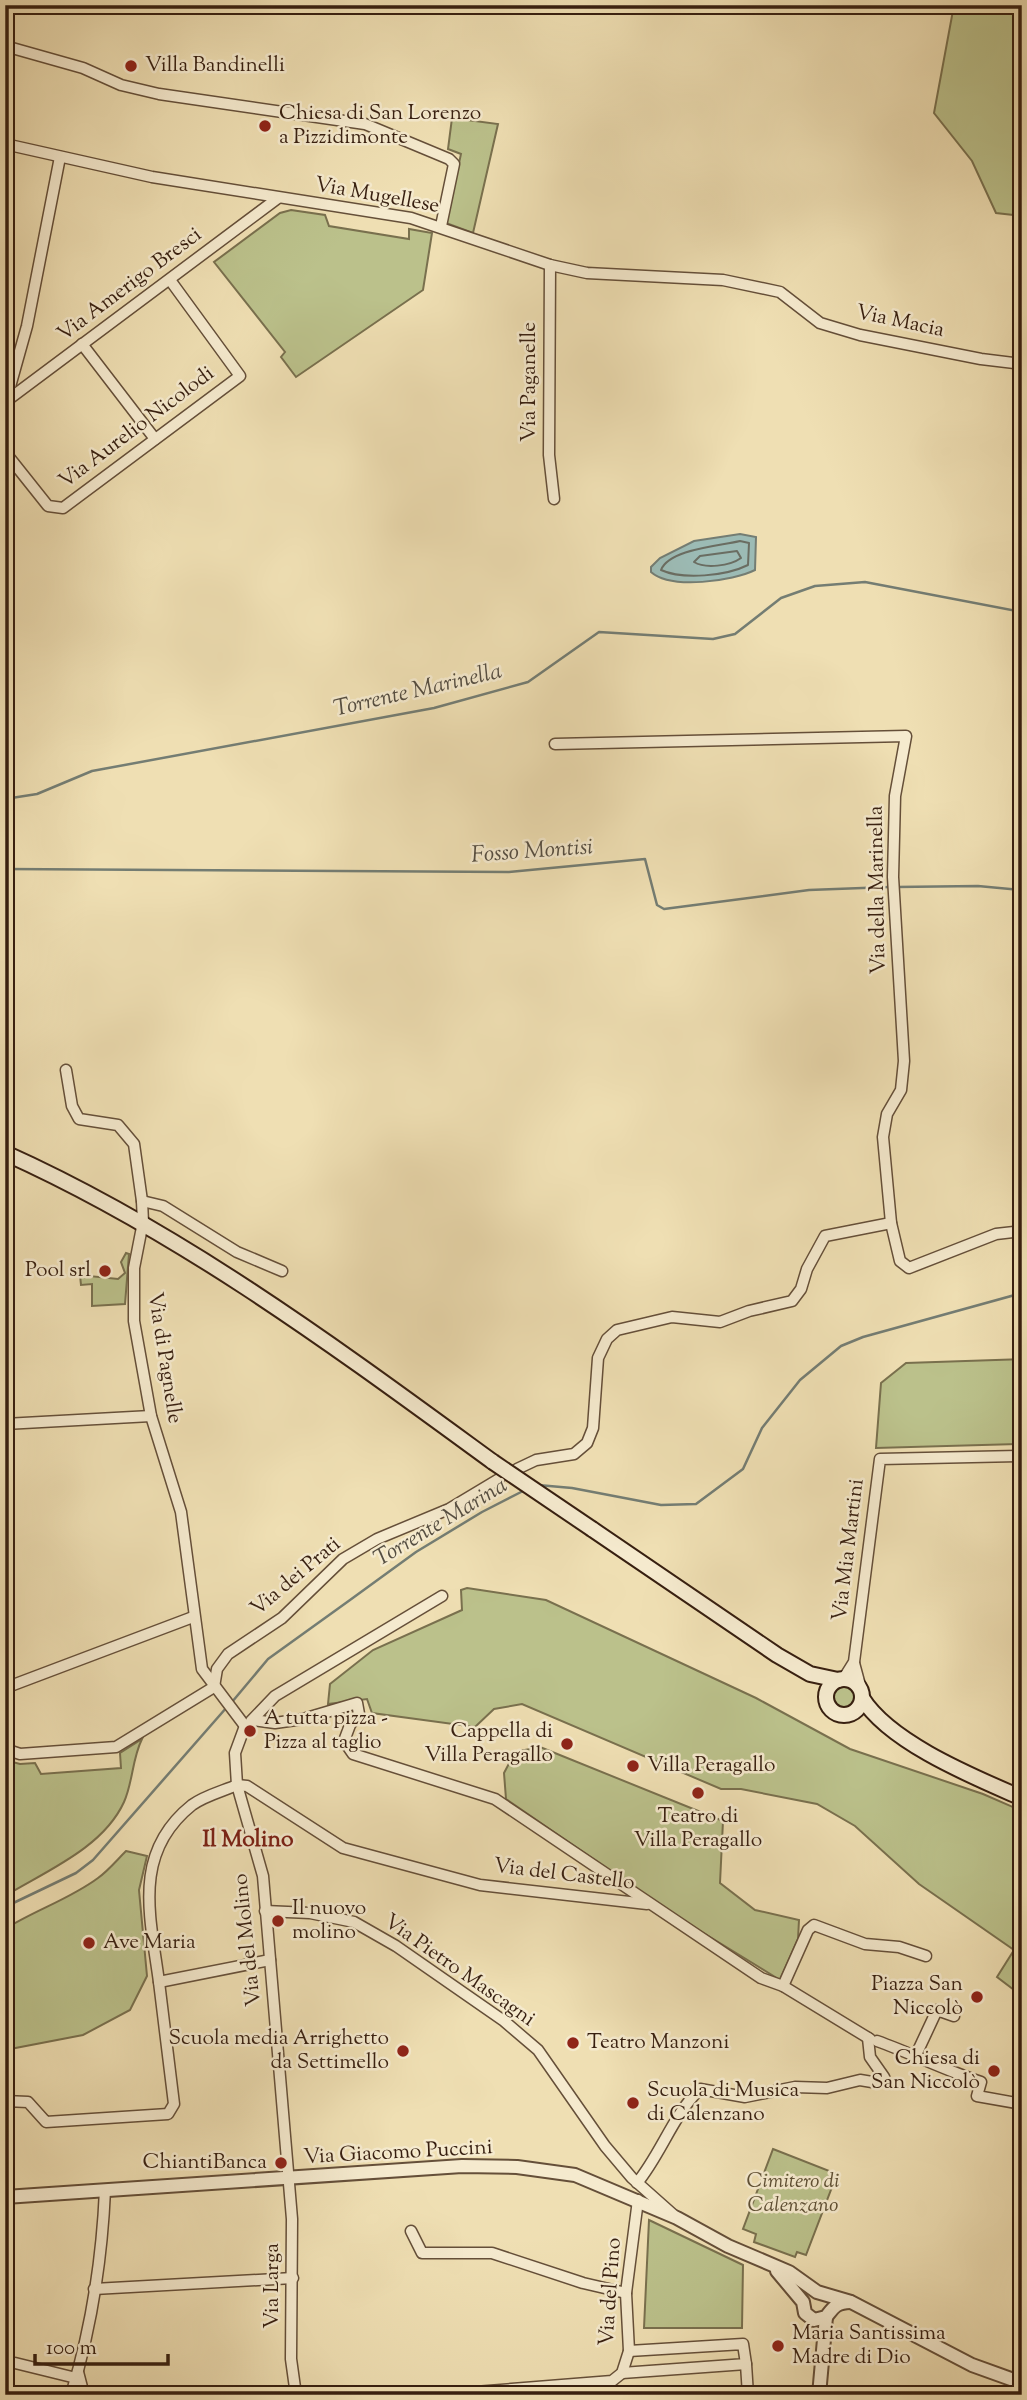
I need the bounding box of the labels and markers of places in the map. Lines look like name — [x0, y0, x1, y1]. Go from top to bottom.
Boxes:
place label: Villa Bandinelli — [145, 51, 285, 81]
marker: Villa Bandinelli — [123, 58, 139, 74]
place label: Chiesa di San Lorenzo a Pizzidimonte — [279, 99, 481, 153]
marker: Chiesa di San Lorenzo a Pizzidimonte — [257, 118, 273, 134]
place label: Pool srl — [25, 1256, 91, 1286]
marker: Pool srl — [97, 1263, 113, 1279]
place label: A tutta pizza - Pizza al taglio — [264, 1704, 388, 1758]
place label: Cappella di Villa Peragallo — [425, 1717, 553, 1771]
marker: A tutta pizza - Pizza al taglio — [242, 1723, 258, 1739]
marker: Cappella di Villa Peragallo — [559, 1736, 575, 1752]
place label: Villa Peragallo — [647, 1751, 775, 1781]
marker: Villa Peragallo — [625, 1758, 641, 1774]
marker: Teatro di Villa Peragallo — [690, 1785, 706, 1801]
place label: Teatro di Villa Peragallo — [634, 1802, 762, 1856]
place label: Il nuovo molino — [292, 1894, 366, 1948]
marker: Il nuovo molino — [270, 1913, 286, 1929]
place label: Ave Maria — [103, 1928, 196, 1958]
marker: Ave Maria — [81, 1935, 97, 1951]
place label: Piazza San Niccolò — [871, 1970, 963, 2024]
marker: Piazza San Niccolò — [969, 1989, 985, 2005]
place label: Scuola media Arrighetto da Settimello — [168, 2024, 389, 2078]
place label: Teatro Manzoni — [587, 2028, 729, 2058]
marker: Teatro Manzoni — [565, 2035, 581, 2051]
marker: Scuola media Arrighetto da Settimello — [395, 2043, 411, 2059]
place label: Chiesa di San Niccolò — [871, 2044, 980, 2098]
marker: Chiesa di San Niccolò — [986, 2063, 1002, 2079]
place label: Scuola di Musica di Calenzano — [647, 2076, 799, 2130]
marker: Scuola di Musica di Calenzano — [625, 2095, 641, 2111]
place label: ChiantiBanca — [142, 2148, 267, 2178]
marker: ChiantiBanca — [273, 2155, 289, 2171]
place label: Maria Santissima Madre di Dio — [792, 2319, 946, 2373]
marker: Maria Santissima Madre di Dio — [770, 2338, 786, 2354]

